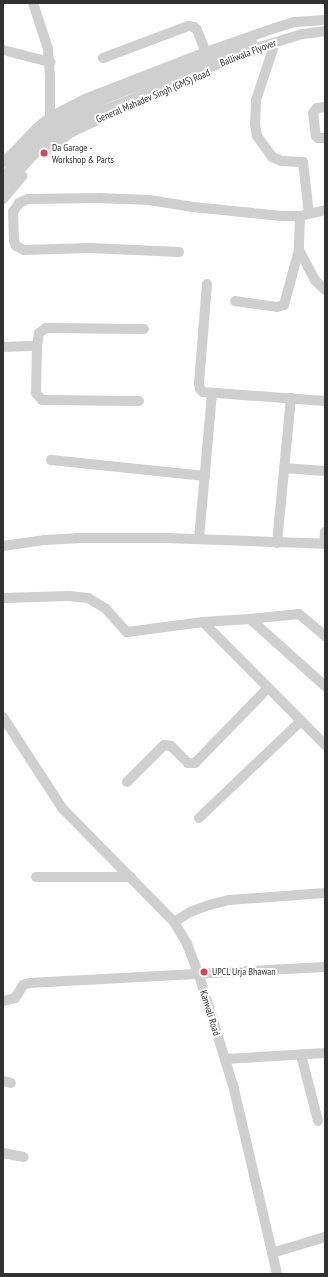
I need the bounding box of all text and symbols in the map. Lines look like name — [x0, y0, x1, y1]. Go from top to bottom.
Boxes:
street label: Balliwala Flyover — [218, 37, 278, 69]
street label: General Mahadev Singh (GMS) Road — [94, 66, 212, 126]
place label: Da Garage - Workshop & Parts — [52, 141, 114, 164]
marker: Da Garage - Workshop & Parts — [39, 148, 49, 158]
place label: UPCL Urja Bhawan — [212, 966, 276, 978]
marker: UPCL Urja Bhawan — [199, 967, 209, 977]
street label: Kanwali Road — [197, 989, 223, 1037]

